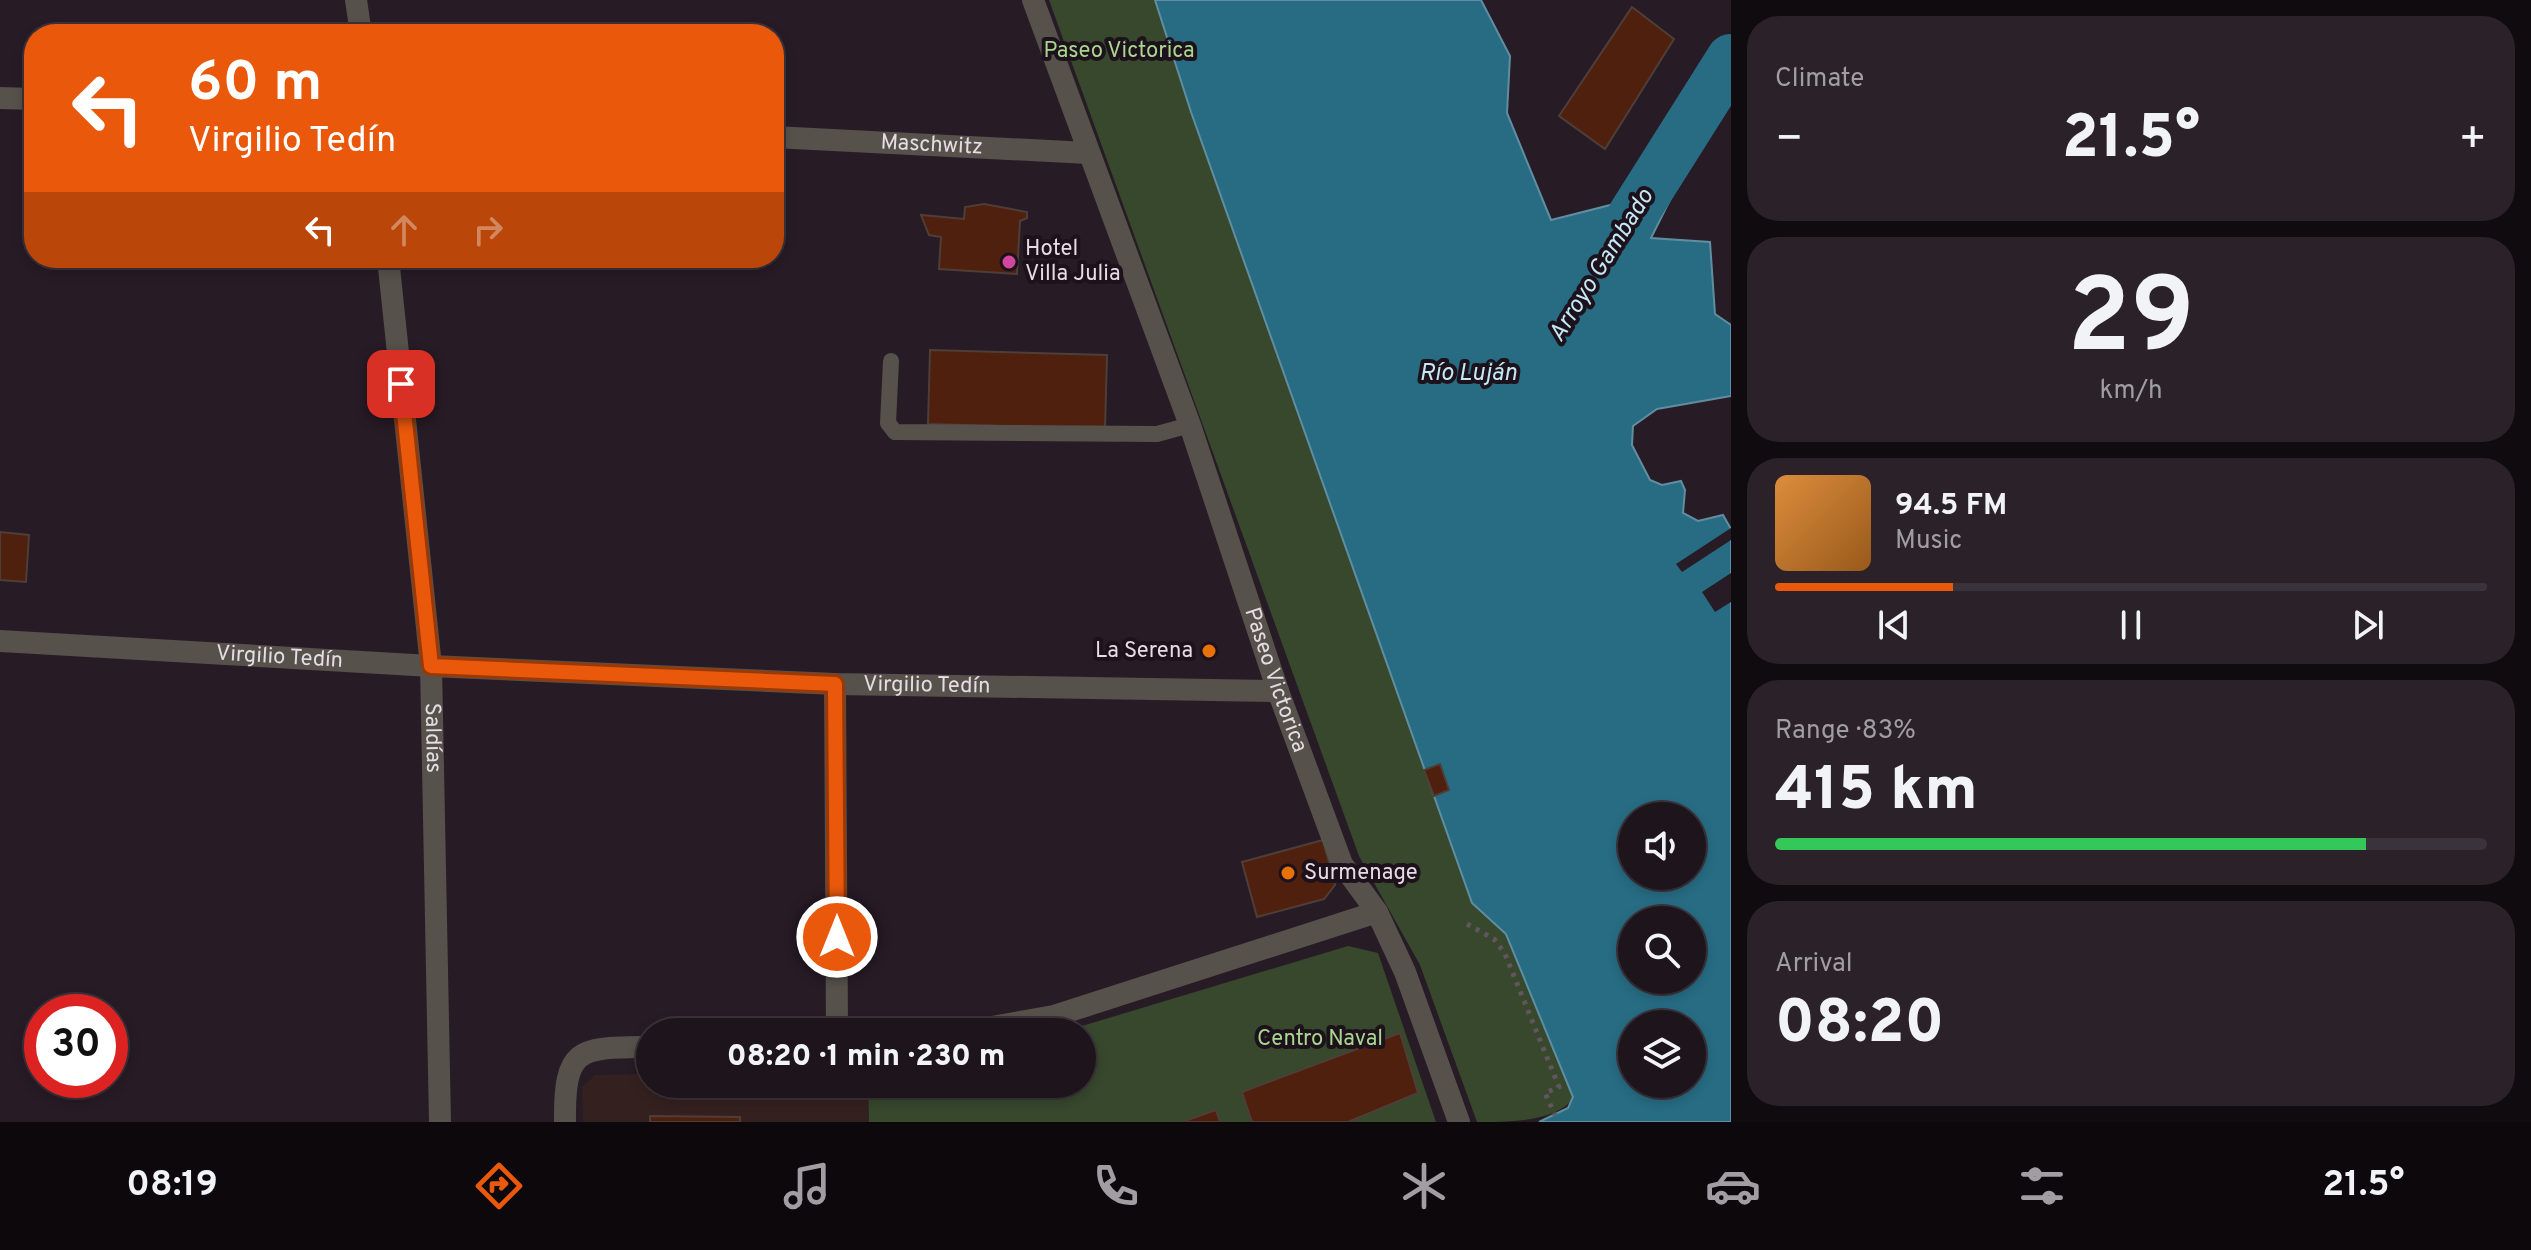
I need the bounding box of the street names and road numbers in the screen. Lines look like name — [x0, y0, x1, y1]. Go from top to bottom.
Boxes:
street label: Maschwitz — [880, 129, 984, 161]
street label: Paseo Victorica — [1238, 604, 1313, 756]
street label: Virgilio Tedín — [215, 640, 344, 674]
street label: Virgilio Tedín — [863, 671, 991, 700]
street label: Saldías — [418, 702, 447, 773]

